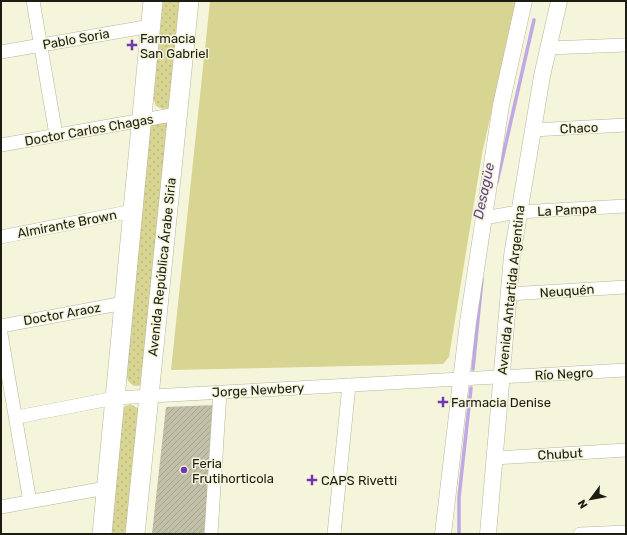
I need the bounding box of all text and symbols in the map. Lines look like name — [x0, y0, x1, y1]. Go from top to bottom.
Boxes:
street label: Pablo Soria — [41, 26, 111, 52]
place label: Farmacia San Gabriel — [140, 31, 209, 61]
marker: Farmacia San Gabriel — [127, 40, 137, 50]
street label: Doctor Carlos Chagas — [23, 111, 155, 150]
street label: Chaco — [559, 120, 599, 136]
water label: Desagüe — [470, 161, 498, 221]
street label: Avenida República Árabe Siria — [145, 177, 179, 357]
street label: La Pampa — [537, 201, 597, 219]
street label: Avenida Antartida Argentina — [495, 204, 528, 376]
street label: Almirante Brown — [16, 207, 118, 241]
street label: Neuquén — [539, 282, 595, 300]
street label: Doctor Araoz — [22, 300, 102, 328]
street label: Río Negro — [534, 365, 594, 384]
street label: Jorge Newbery — [211, 380, 305, 401]
place label: Farmacia Denise — [451, 395, 551, 410]
marker: Farmacia Denise — [438, 397, 448, 407]
street label: Chubut — [537, 445, 583, 463]
place label: Feria Frutihorticola — [192, 456, 274, 486]
marker: Feria Frutihorticola — [179, 465, 189, 475]
place label: CAPS Rivetti — [321, 473, 397, 488]
marker: CAPS Rivetti — [306, 474, 318, 486]
north arrow — [571, 479, 611, 519]
text: N — [575, 497, 591, 511]

